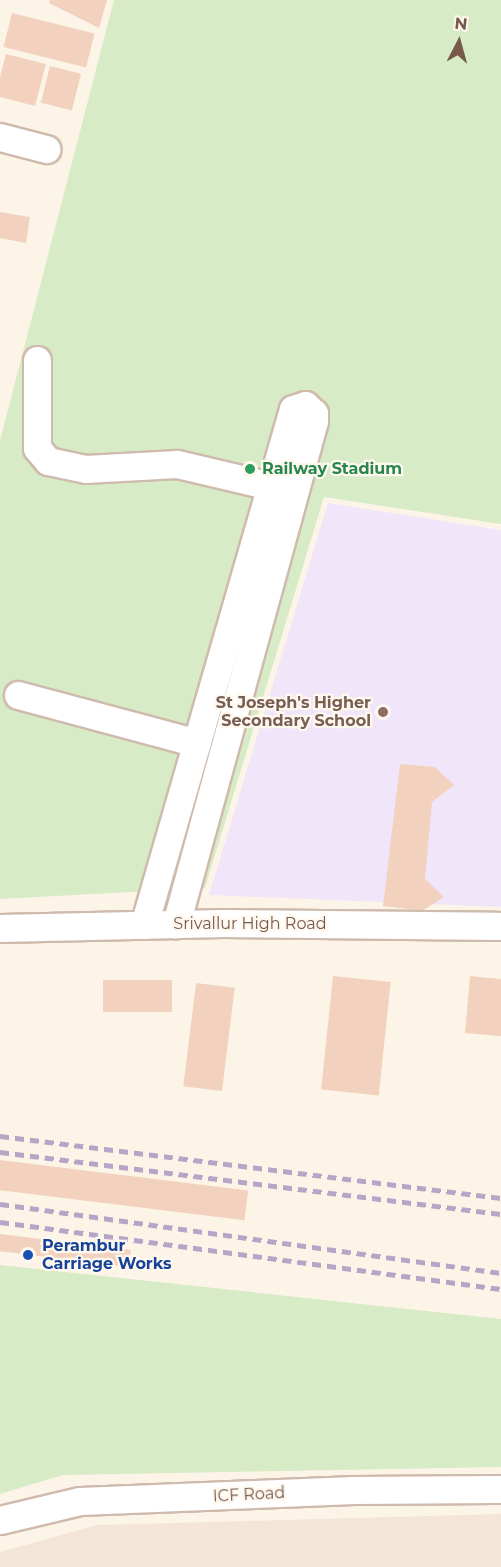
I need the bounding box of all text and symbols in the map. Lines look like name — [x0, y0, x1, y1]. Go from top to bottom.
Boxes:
north arrow — [429, 12, 489, 72]
text: N — [454, 13, 468, 34]
place label: Railway Stadium — [262, 459, 402, 479]
marker: Railway Stadium — [243, 462, 257, 476]
place label: St Joseph's Higher Secondary School — [216, 693, 371, 731]
marker: St Joseph's Higher Secondary School — [376, 705, 390, 719]
street label: Srivallur High Road — [173, 914, 327, 934]
place label: Perambur Carriage Works — [42, 1236, 171, 1274]
marker: Perambur Carriage Works — [19, 1246, 37, 1264]
street label: ICF Road — [212, 1484, 286, 1506]

